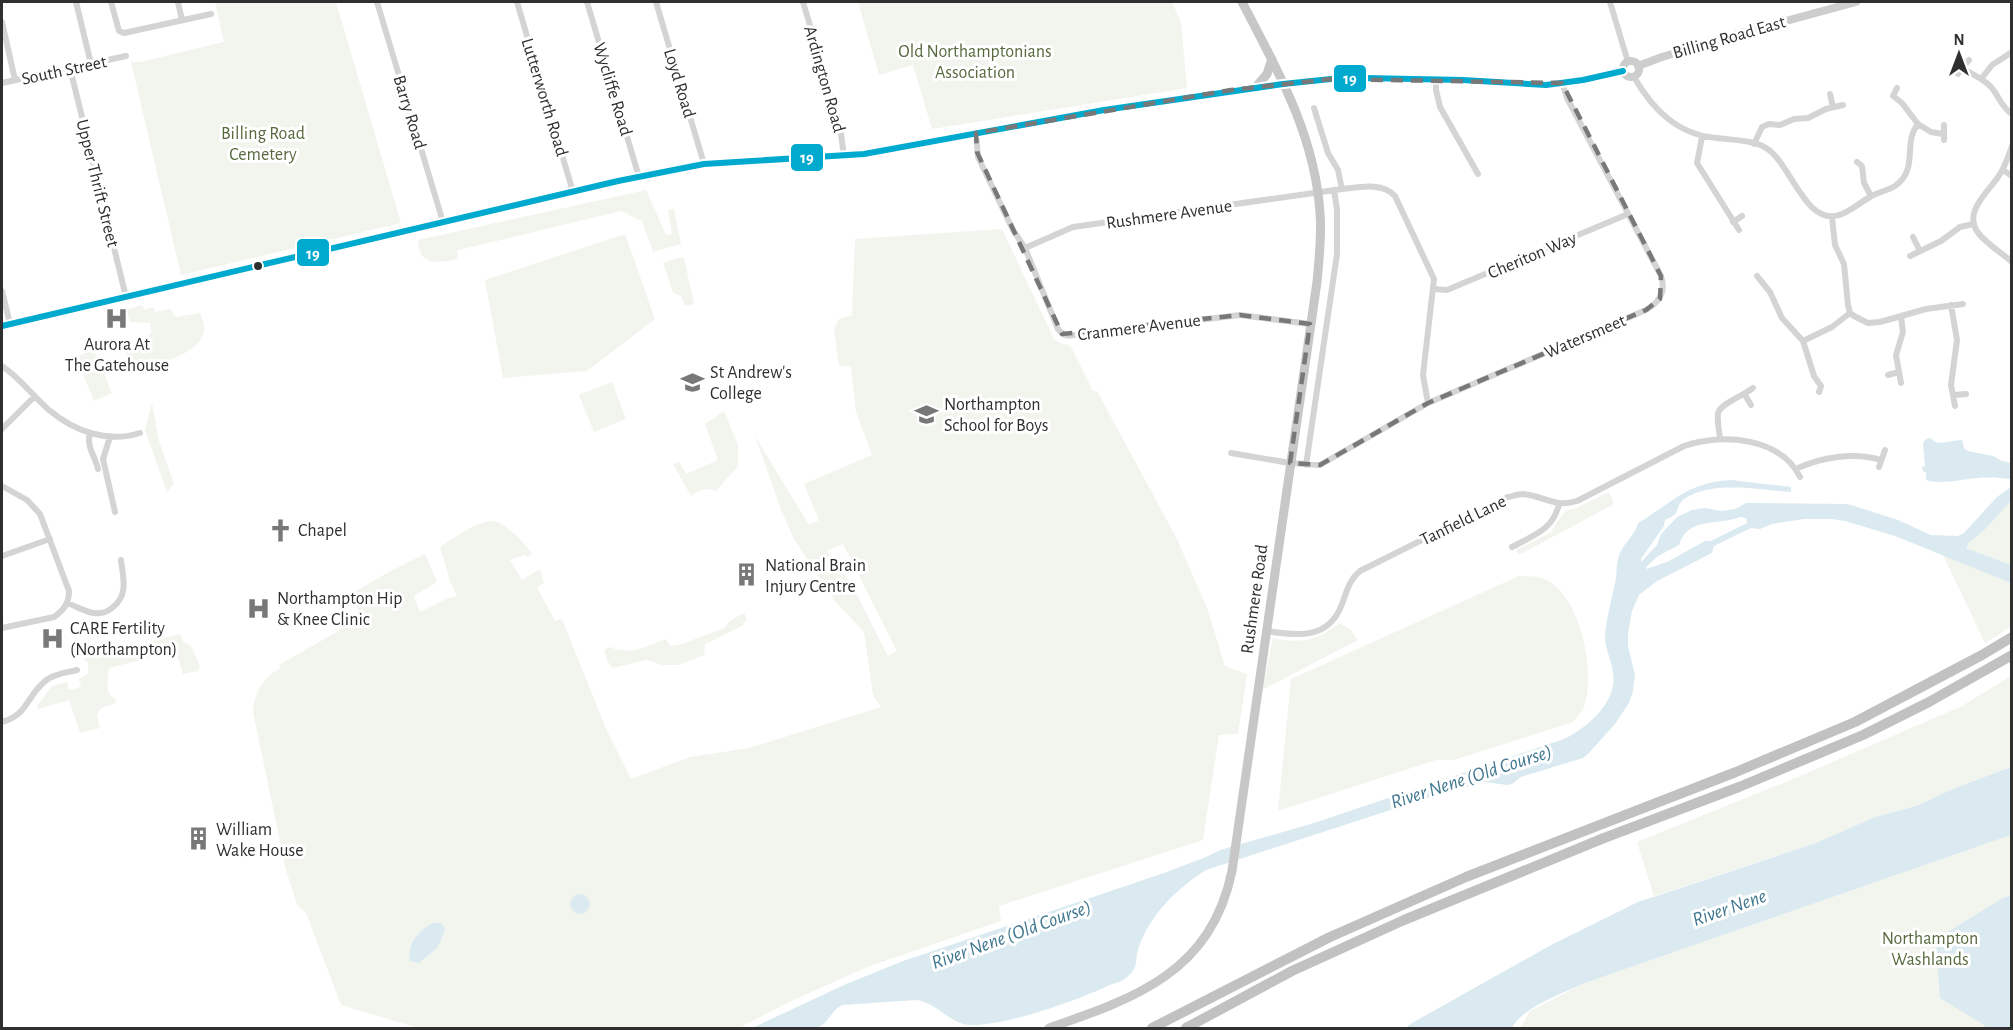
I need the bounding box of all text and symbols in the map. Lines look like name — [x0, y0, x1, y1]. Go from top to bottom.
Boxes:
street label: Billing Road East — [1671, 13, 1788, 63]
street label: Ardington Road — [800, 24, 848, 135]
north arrow — [1929, 24, 1989, 84]
text: N — [1953, 32, 1965, 48]
street label: Lutterworth Road — [518, 36, 571, 158]
street label: Wycliffe Road — [589, 41, 635, 138]
park label: Old Northamptonians Association — [898, 43, 1052, 82]
street label: Loyd Road — [660, 47, 698, 120]
street label: South Street — [20, 53, 109, 89]
line badge: 19 — [1333, 64, 1367, 93]
text: 19 — [1343, 71, 1357, 87]
street label: Barry Road — [389, 73, 429, 151]
street label: Upper Thrift Street — [72, 118, 122, 249]
park label: Billing Road Cemetery — [221, 125, 305, 164]
line badge: 19 — [790, 143, 824, 172]
text: 19 — [800, 150, 814, 166]
street label: Rushmere Avenue — [1105, 197, 1233, 233]
street label: Cheriton Way — [1485, 229, 1580, 283]
line badge: 19 — [296, 238, 330, 267]
text: 19 — [306, 246, 320, 262]
unlabelled marker — [252, 260, 264, 272]
hospital icon: Aurora At The Gatehouse — [104, 305, 130, 331]
street label: Cranmere Avenue — [1076, 311, 1202, 344]
street label: Watersmeet — [1542, 312, 1629, 362]
place label: Aurora At The Gatehouse — [65, 336, 169, 375]
place label: St Andrew's College — [710, 364, 792, 403]
school or university icon: St Andrew's College — [679, 369, 705, 395]
place label: Northampton School for Boys — [944, 396, 1049, 435]
school or university icon: Northampton School for Boys — [913, 401, 939, 427]
street label: Tanfield Lane — [1418, 492, 1509, 549]
church icon: Chapel — [267, 517, 293, 543]
place label: Chapel — [298, 522, 347, 540]
street label: Rushmere Road — [1238, 543, 1272, 655]
place label: National Brain Injury Centre — [765, 557, 866, 596]
building icon: National Brain Injury Centre — [734, 562, 760, 588]
place label: Northampton Hip & Knee Clinic — [277, 590, 402, 629]
hospital icon: Northampton Hip & Knee Clinic — [246, 595, 272, 621]
place label: CARE Fertility (Northampton) — [70, 620, 177, 659]
hospital icon: CARE Fertility (Northampton) — [39, 625, 65, 651]
water label: River Nene (Old Course) — [1388, 741, 1554, 812]
place label: William Wake House — [216, 821, 304, 860]
building icon: William Wake House — [185, 826, 211, 852]
water label: River Nene — [1690, 886, 1769, 930]
water label: River Nene (Old Course) — [929, 897, 1094, 973]
park label: Northampton Washlands — [1882, 930, 1978, 969]

